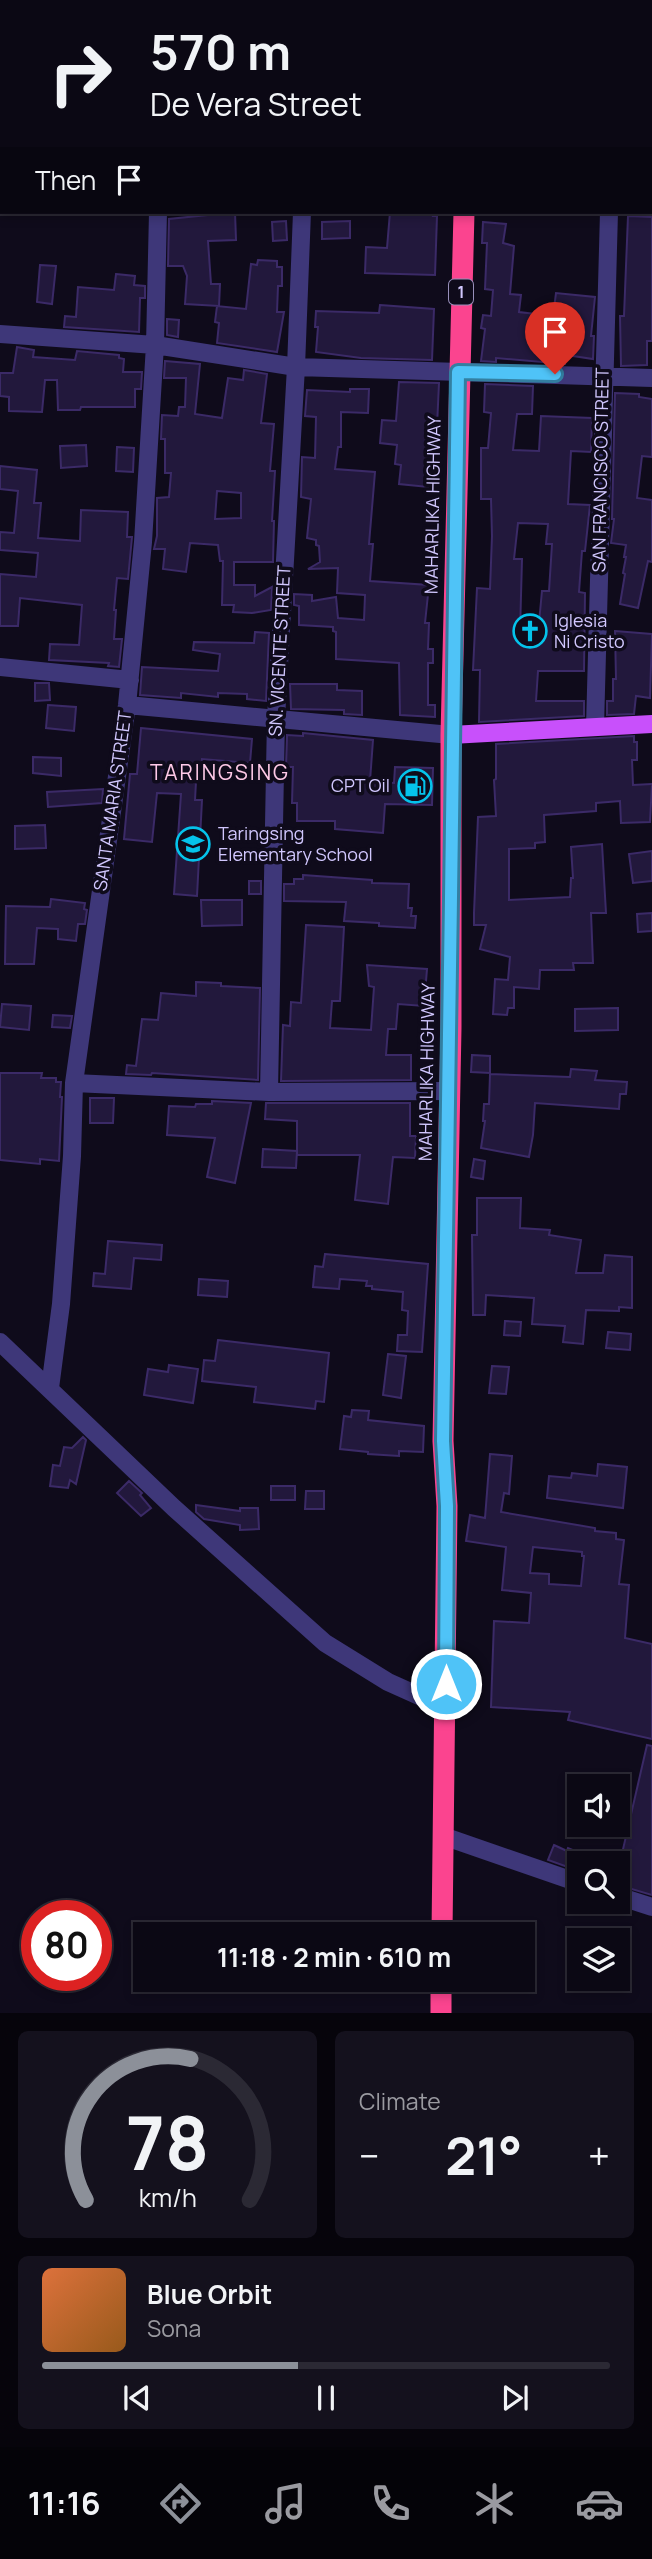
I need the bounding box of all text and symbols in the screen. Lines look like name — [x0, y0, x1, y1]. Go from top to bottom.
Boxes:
text: 570 m — [150, 18, 291, 85]
icon: right — [35, 28, 126, 119]
text: De Vera Street — [150, 82, 362, 126]
icon: arrive — [110, 161, 148, 199]
text: Then — [35, 162, 96, 198]
road number: 1 — [449, 280, 473, 304]
pin — [525, 302, 585, 374]
icon: arrive — [536, 313, 574, 351]
street label: SAN FRANCISCO STREET — [586, 367, 614, 573]
street label: MAHARLIKA HIGHWAY — [418, 415, 446, 594]
street label: SN. VICENTE STREET — [263, 565, 295, 737]
place label: Iglesia Ni Cristo — [554, 608, 625, 653]
church icon: Iglesia Ni Cristo — [511, 612, 549, 650]
street label: SANTA MARIA STREET — [87, 709, 137, 893]
district label: TARINGSING — [150, 758, 290, 786]
fuel station icon: CPT Oil — [396, 767, 434, 805]
place label: CPT Oil — [331, 773, 390, 797]
place label: Taringsing Elementary School — [218, 821, 373, 866]
school or university icon: Taringsing Elementary School — [174, 825, 212, 863]
street label: MAHARLIKA HIGHWAY — [412, 982, 440, 1161]
position arrow — [409, 1647, 483, 1721]
map controls — [567, 1774, 630, 1991]
button: sound — [567, 1774, 630, 1837]
button: search — [567, 1851, 630, 1914]
speed limit sign: 80 — [21, 1900, 112, 1991]
button: layers — [567, 1928, 630, 1991]
text: 11:18 · 2 min · 610 m — [217, 1939, 451, 1975]
text: Climate — [359, 2085, 441, 2117]
text: 78 — [126, 2093, 209, 2193]
text: 21° — [445, 2120, 522, 2191]
text: − — [359, 2129, 380, 2181]
text: + — [588, 2129, 610, 2181]
text: km/h — [138, 2180, 197, 2215]
text: Blue Orbit — [147, 2276, 272, 2312]
text: Sona — [147, 2312, 201, 2344]
icon: previous — [118, 2379, 156, 2417]
icon: pause — [307, 2379, 345, 2417]
icon: next — [496, 2379, 534, 2417]
icon: directions — [156, 2479, 205, 2528]
icon: music — [261, 2479, 310, 2528]
icon: phone — [366, 2479, 415, 2528]
icon: climate — [470, 2479, 519, 2528]
icon: car — [575, 2479, 624, 2528]
text: 11:16 — [28, 2481, 101, 2525]

